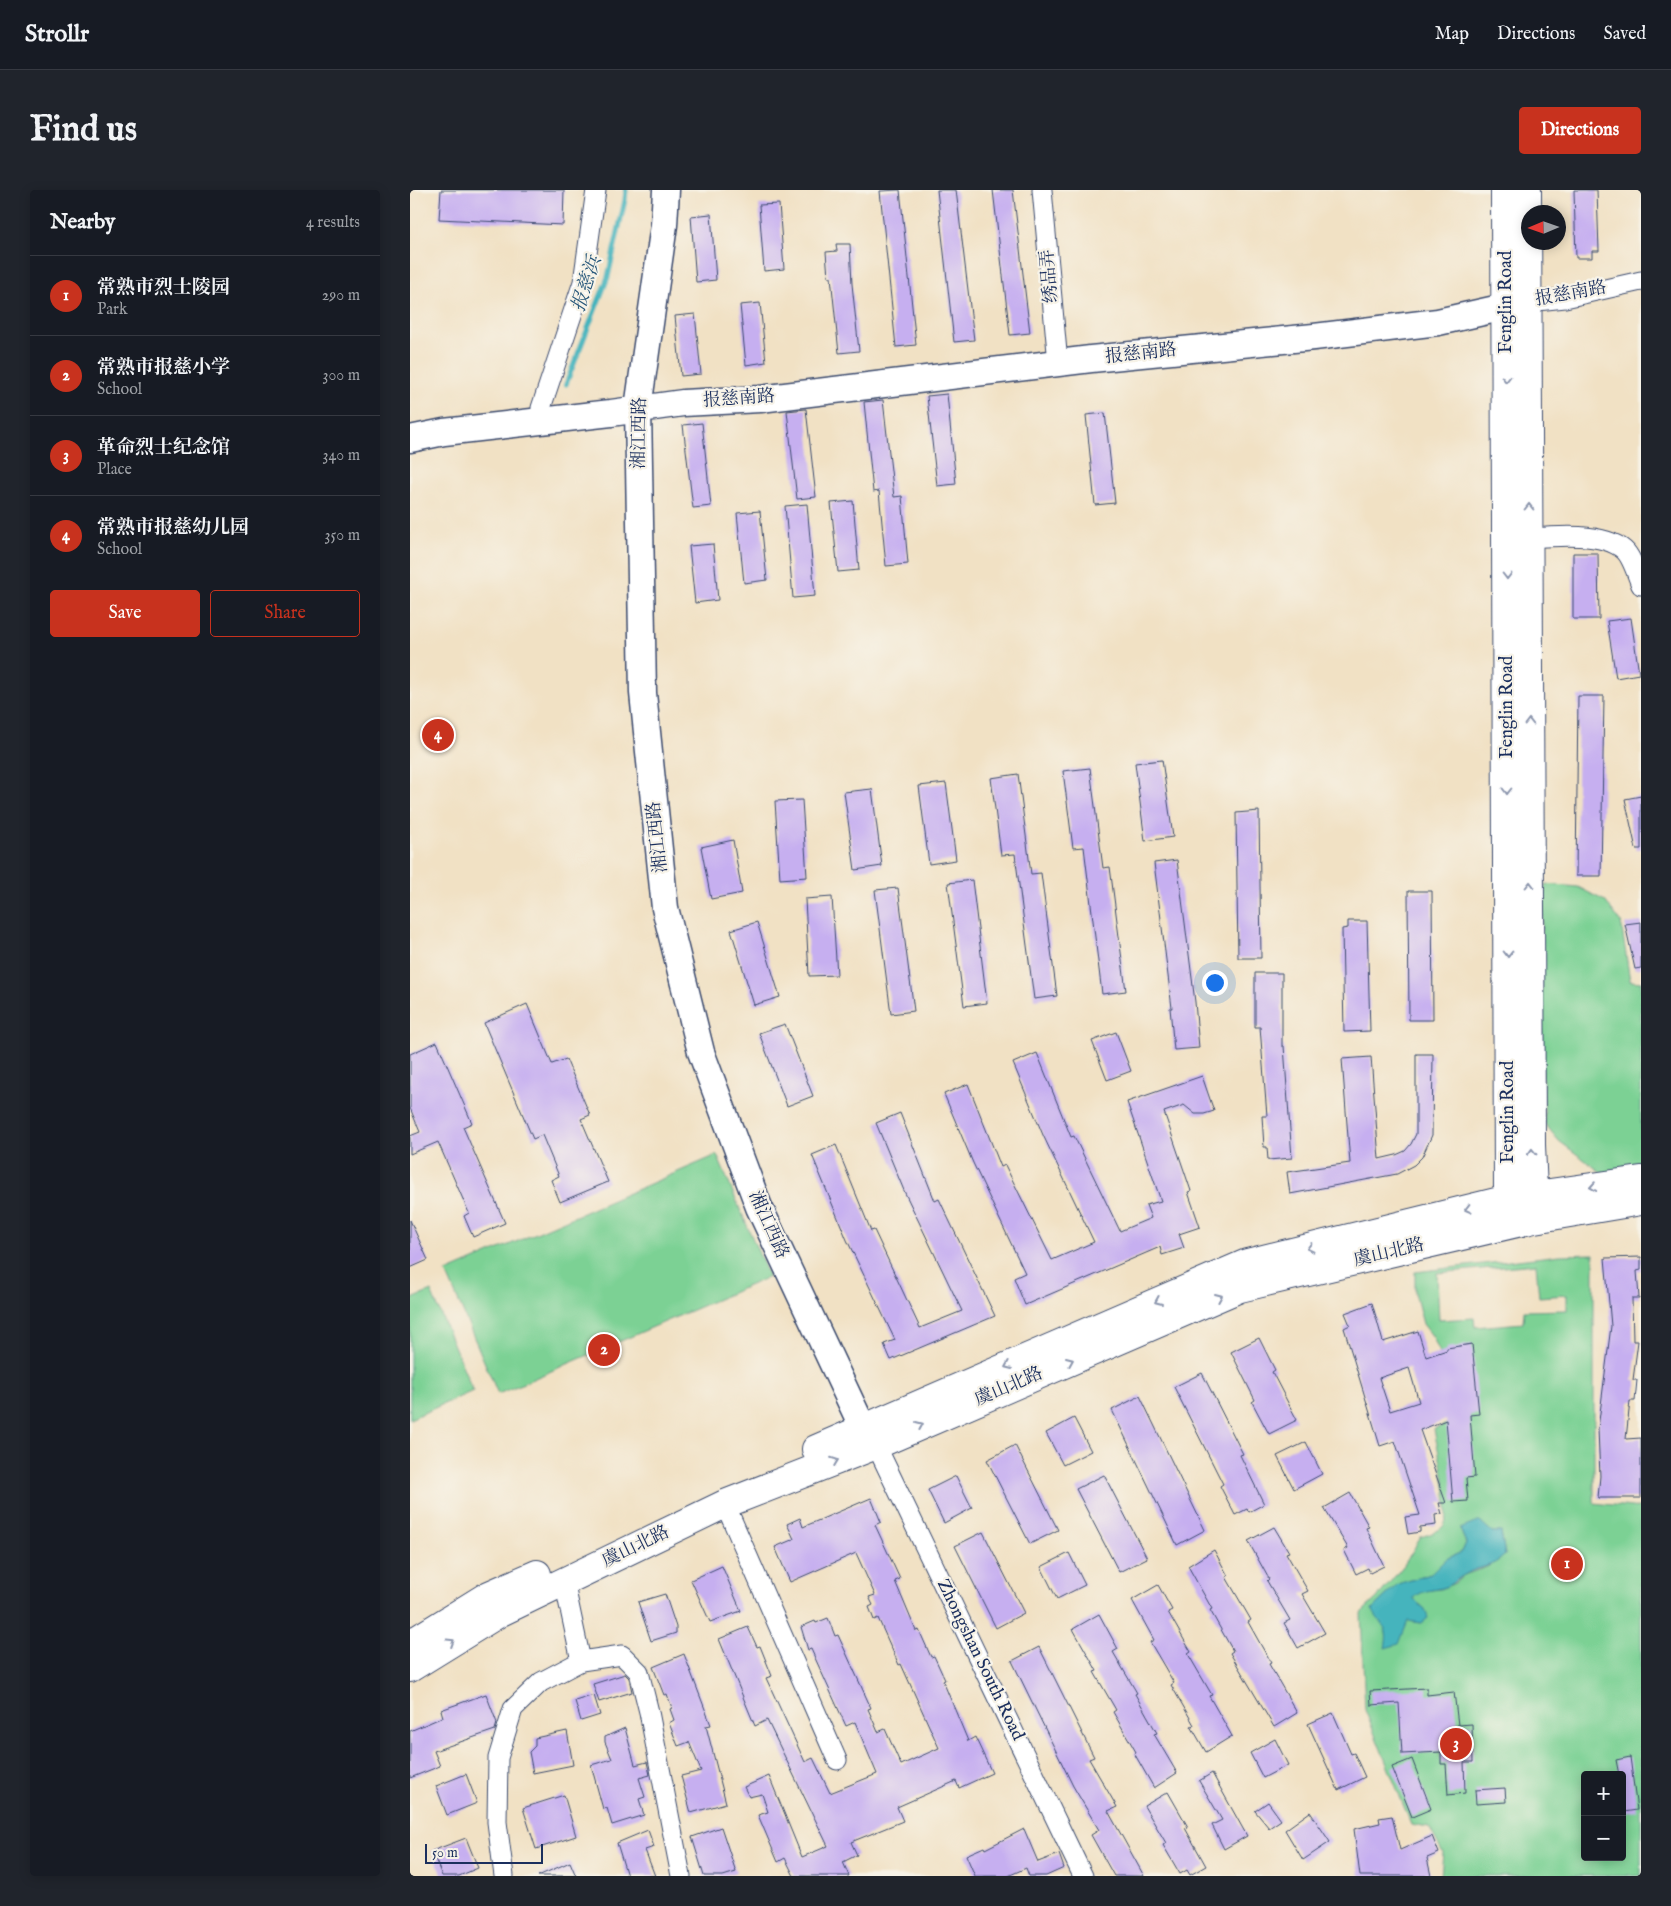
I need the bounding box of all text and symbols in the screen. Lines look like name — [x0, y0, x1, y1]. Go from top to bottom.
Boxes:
text: Strollr — [25, 19, 89, 50]
text: Map — [1435, 23, 1469, 46]
text: Directions — [1497, 23, 1575, 46]
text: Saved — [1603, 23, 1646, 46]
button: Directions — [1519, 107, 1641, 154]
text: Find us — [30, 108, 137, 153]
north arrow — [1521, 205, 1566, 250]
text: Nearby — [50, 209, 115, 236]
text: 4 results — [306, 213, 360, 233]
street label: 绣品弄 — [1036, 248, 1064, 304]
street label: Fenglin Road — [1495, 250, 1518, 353]
water label: 报慈浜 — [567, 251, 608, 315]
text: 常熟市烈士陵园 — [97, 276, 230, 300]
street label: 报慈南路 — [1534, 276, 1608, 312]
text: 1 — [63, 286, 69, 306]
text: 290 m — [322, 286, 360, 306]
text: Park — [97, 300, 127, 320]
street label: 报慈南路 — [1104, 339, 1178, 369]
text: 常熟市报慈小学 — [97, 356, 230, 380]
text: 2 — [62, 366, 70, 386]
text: 300 m — [322, 366, 360, 386]
one-way arrow — [1501, 375, 1511, 383]
text: School — [97, 380, 142, 400]
street label: 报慈南路 — [702, 385, 776, 413]
street label: 湘江西路 — [628, 397, 652, 469]
text: 革命烈士纪念馆 — [97, 436, 230, 460]
text: 3 — [63, 446, 69, 466]
text: 340 m — [322, 446, 360, 466]
text: Place — [97, 460, 132, 480]
one-way arrow — [1523, 503, 1534, 511]
text: 常熟市报慈幼儿园 — [97, 516, 249, 540]
text: 4 — [62, 526, 70, 546]
text: 350 m — [325, 526, 360, 546]
text: School — [97, 540, 142, 560]
one-way arrow — [1502, 572, 1512, 580]
button: Save — [50, 590, 200, 637]
button: Share — [210, 590, 360, 637]
street label: Fenglin Road — [1496, 655, 1519, 758]
pin: 4 — [422, 716, 454, 754]
one-way arrow — [1524, 718, 1534, 726]
one-way arrow — [1502, 788, 1512, 795]
street label: 湘江西路 — [643, 800, 673, 874]
one-way arrow — [1525, 881, 1535, 888]
one-way arrow — [1503, 950, 1513, 958]
your location — [1202, 970, 1228, 996]
street label: Fenglin Road — [1497, 1060, 1520, 1163]
one-way arrow — [1526, 1148, 1537, 1156]
one-way arrow — [1588, 1181, 1597, 1191]
street label: 湘江西路 — [743, 1187, 793, 1263]
one-way arrow — [1464, 1203, 1473, 1214]
street label: 虞山北路 — [1351, 1234, 1427, 1272]
one-way arrow — [1306, 1242, 1315, 1253]
one-way arrow — [1214, 1293, 1223, 1304]
one-way arrow — [1154, 1295, 1163, 1306]
pin: 2 — [588, 1331, 620, 1369]
one-way arrow — [1065, 1357, 1074, 1368]
one-way arrow — [1004, 1359, 1013, 1370]
street label: 虞山北路 — [971, 1362, 1047, 1412]
one-way arrow — [916, 1421, 924, 1431]
one-way arrow — [830, 1456, 839, 1467]
street label: 虞山北路 — [599, 1521, 673, 1573]
pin: 1 — [1551, 1545, 1583, 1583]
street label: Zhongshan South Road — [931, 1575, 1029, 1745]
one-way arrow — [446, 1639, 455, 1648]
pin: 3 — [1440, 1725, 1472, 1763]
map controls — [1581, 1771, 1626, 1861]
button: + — [1581, 1771, 1626, 1816]
button: − — [1581, 1816, 1626, 1861]
scale bar — [425, 1841, 542, 1864]
text: 50 m — [432, 1844, 458, 1862]

